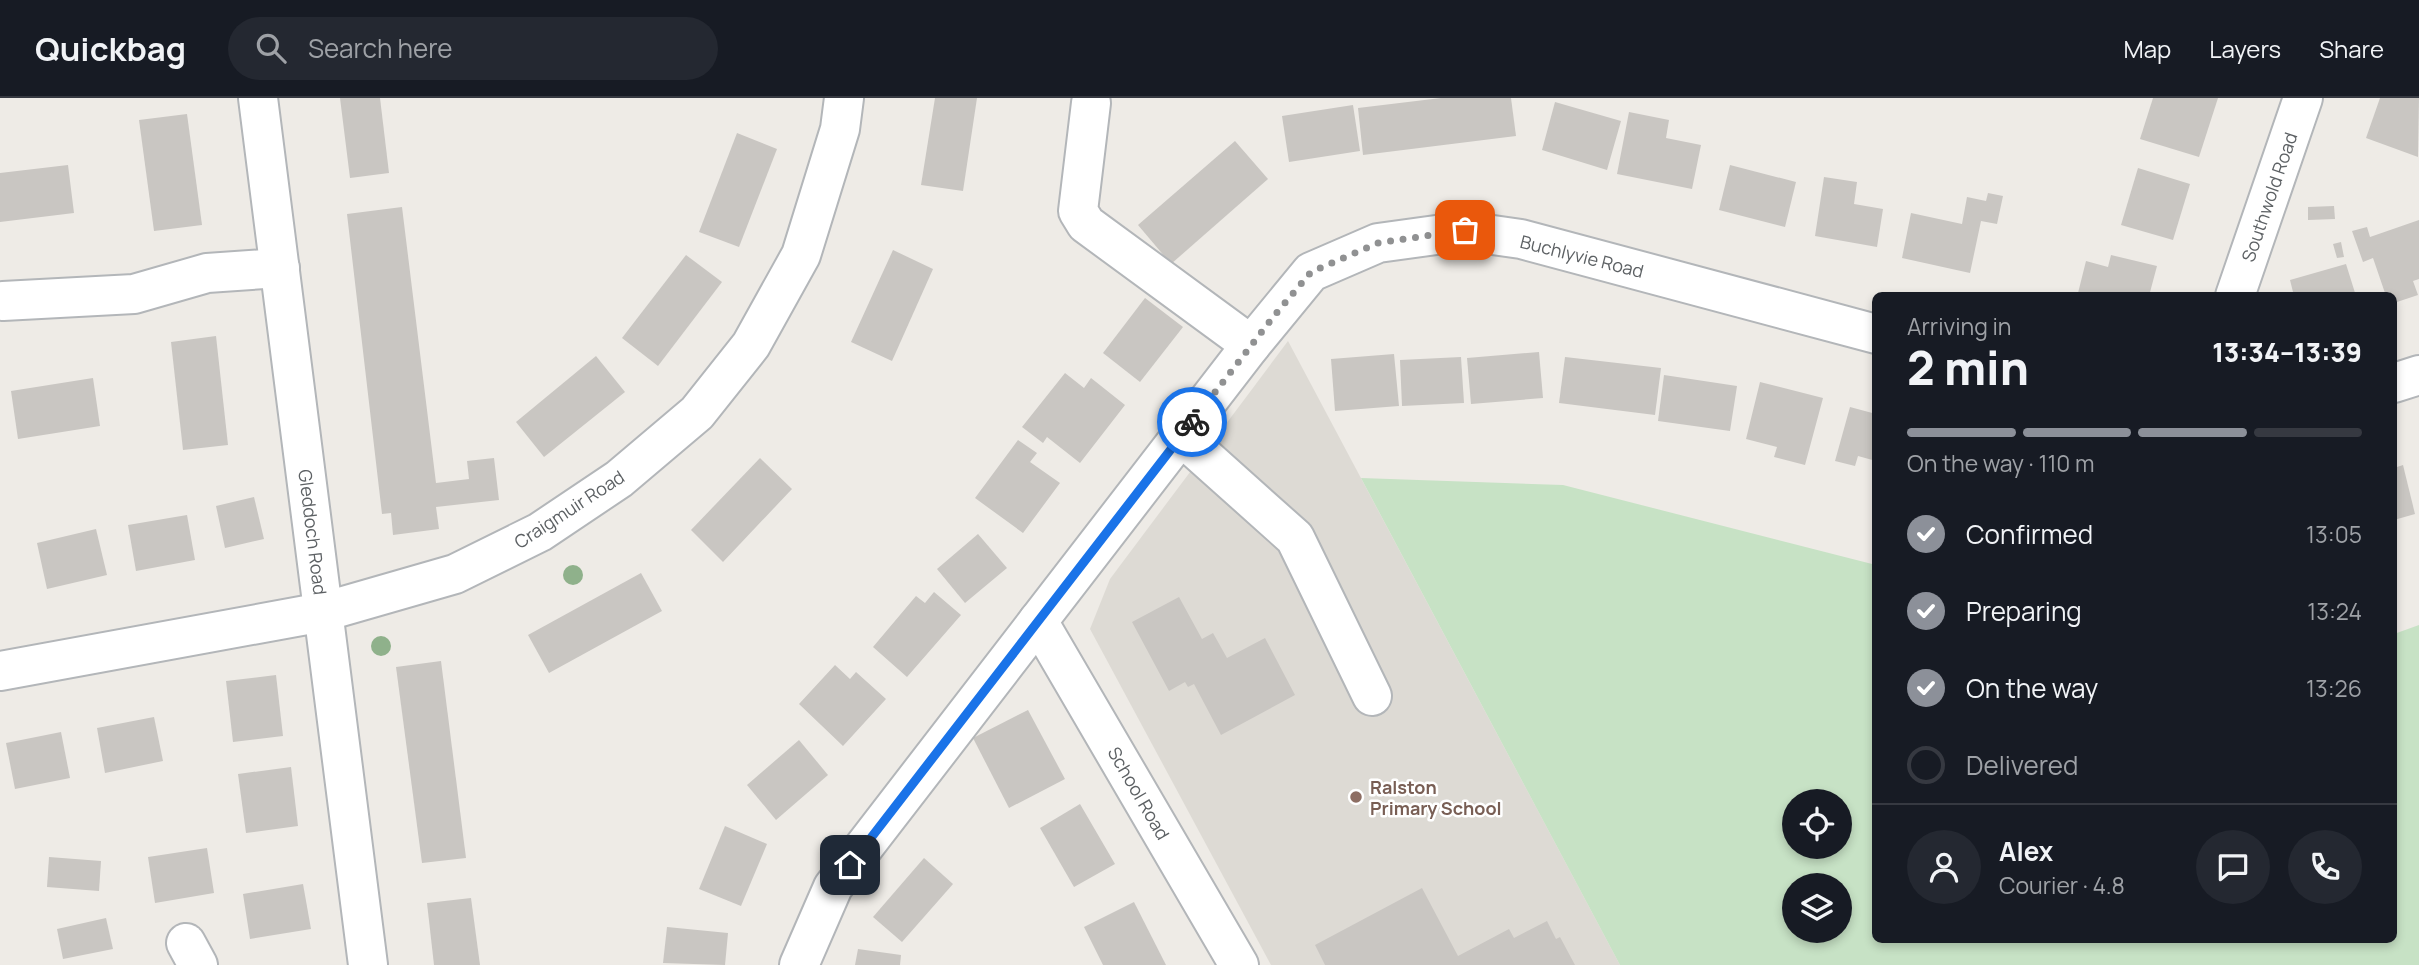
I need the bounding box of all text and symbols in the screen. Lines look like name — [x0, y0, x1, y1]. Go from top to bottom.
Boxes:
search box — [228, 17, 718, 80]
text: Quickbag — [35, 26, 186, 71]
icon: search — [252, 29, 290, 67]
text: Search here — [308, 30, 453, 66]
text: Map — [2124, 32, 2171, 65]
text: Layers — [2209, 32, 2281, 65]
text: Share — [2319, 32, 2384, 65]
street label: Southwold Road — [2236, 129, 2302, 265]
pin — [1435, 200, 1495, 260]
icon: bag — [1446, 211, 1484, 249]
street label: Buchlyvie Road — [1518, 229, 1646, 283]
text: Arriving in — [1907, 310, 2012, 342]
text: 13:34–13:39 — [2212, 334, 2362, 370]
text: 2 min — [1907, 336, 2029, 399]
courier — [1157, 387, 1227, 457]
icon: bike — [1173, 403, 1211, 441]
text: On the way · 110 m — [1907, 447, 2094, 479]
street label: Craigmuir Road — [509, 464, 629, 554]
street label: Gleddoch Road — [293, 468, 333, 596]
icon: check — [1907, 515, 1945, 553]
text: Confirmed — [1966, 516, 2093, 552]
text: 13:05 — [2306, 518, 2362, 550]
icon: check — [1907, 592, 1945, 630]
text: Preparing — [1966, 593, 2082, 629]
text: 13:24 — [2307, 595, 2362, 627]
icon: check — [1907, 669, 1945, 707]
text: On the way — [1966, 670, 2098, 706]
text: 13:26 — [2306, 672, 2362, 704]
street label: School Road — [1103, 742, 1175, 844]
text: Delivered — [1966, 747, 2078, 783]
place label: Ralston Primary School — [1370, 775, 1502, 820]
marker: Ralston Primary School — [1348, 789, 1364, 805]
map controls — [1782, 789, 1852, 943]
button: locate — [1782, 789, 1852, 859]
button: person — [1907, 830, 1981, 904]
button: chat — [2196, 830, 2270, 904]
button: phone — [2288, 830, 2362, 904]
text: Alex — [1999, 833, 2053, 869]
pin — [820, 835, 880, 895]
icon: home — [831, 846, 869, 884]
text: Courier · 4.8 — [1999, 869, 2125, 901]
button: layers — [1782, 873, 1852, 943]

